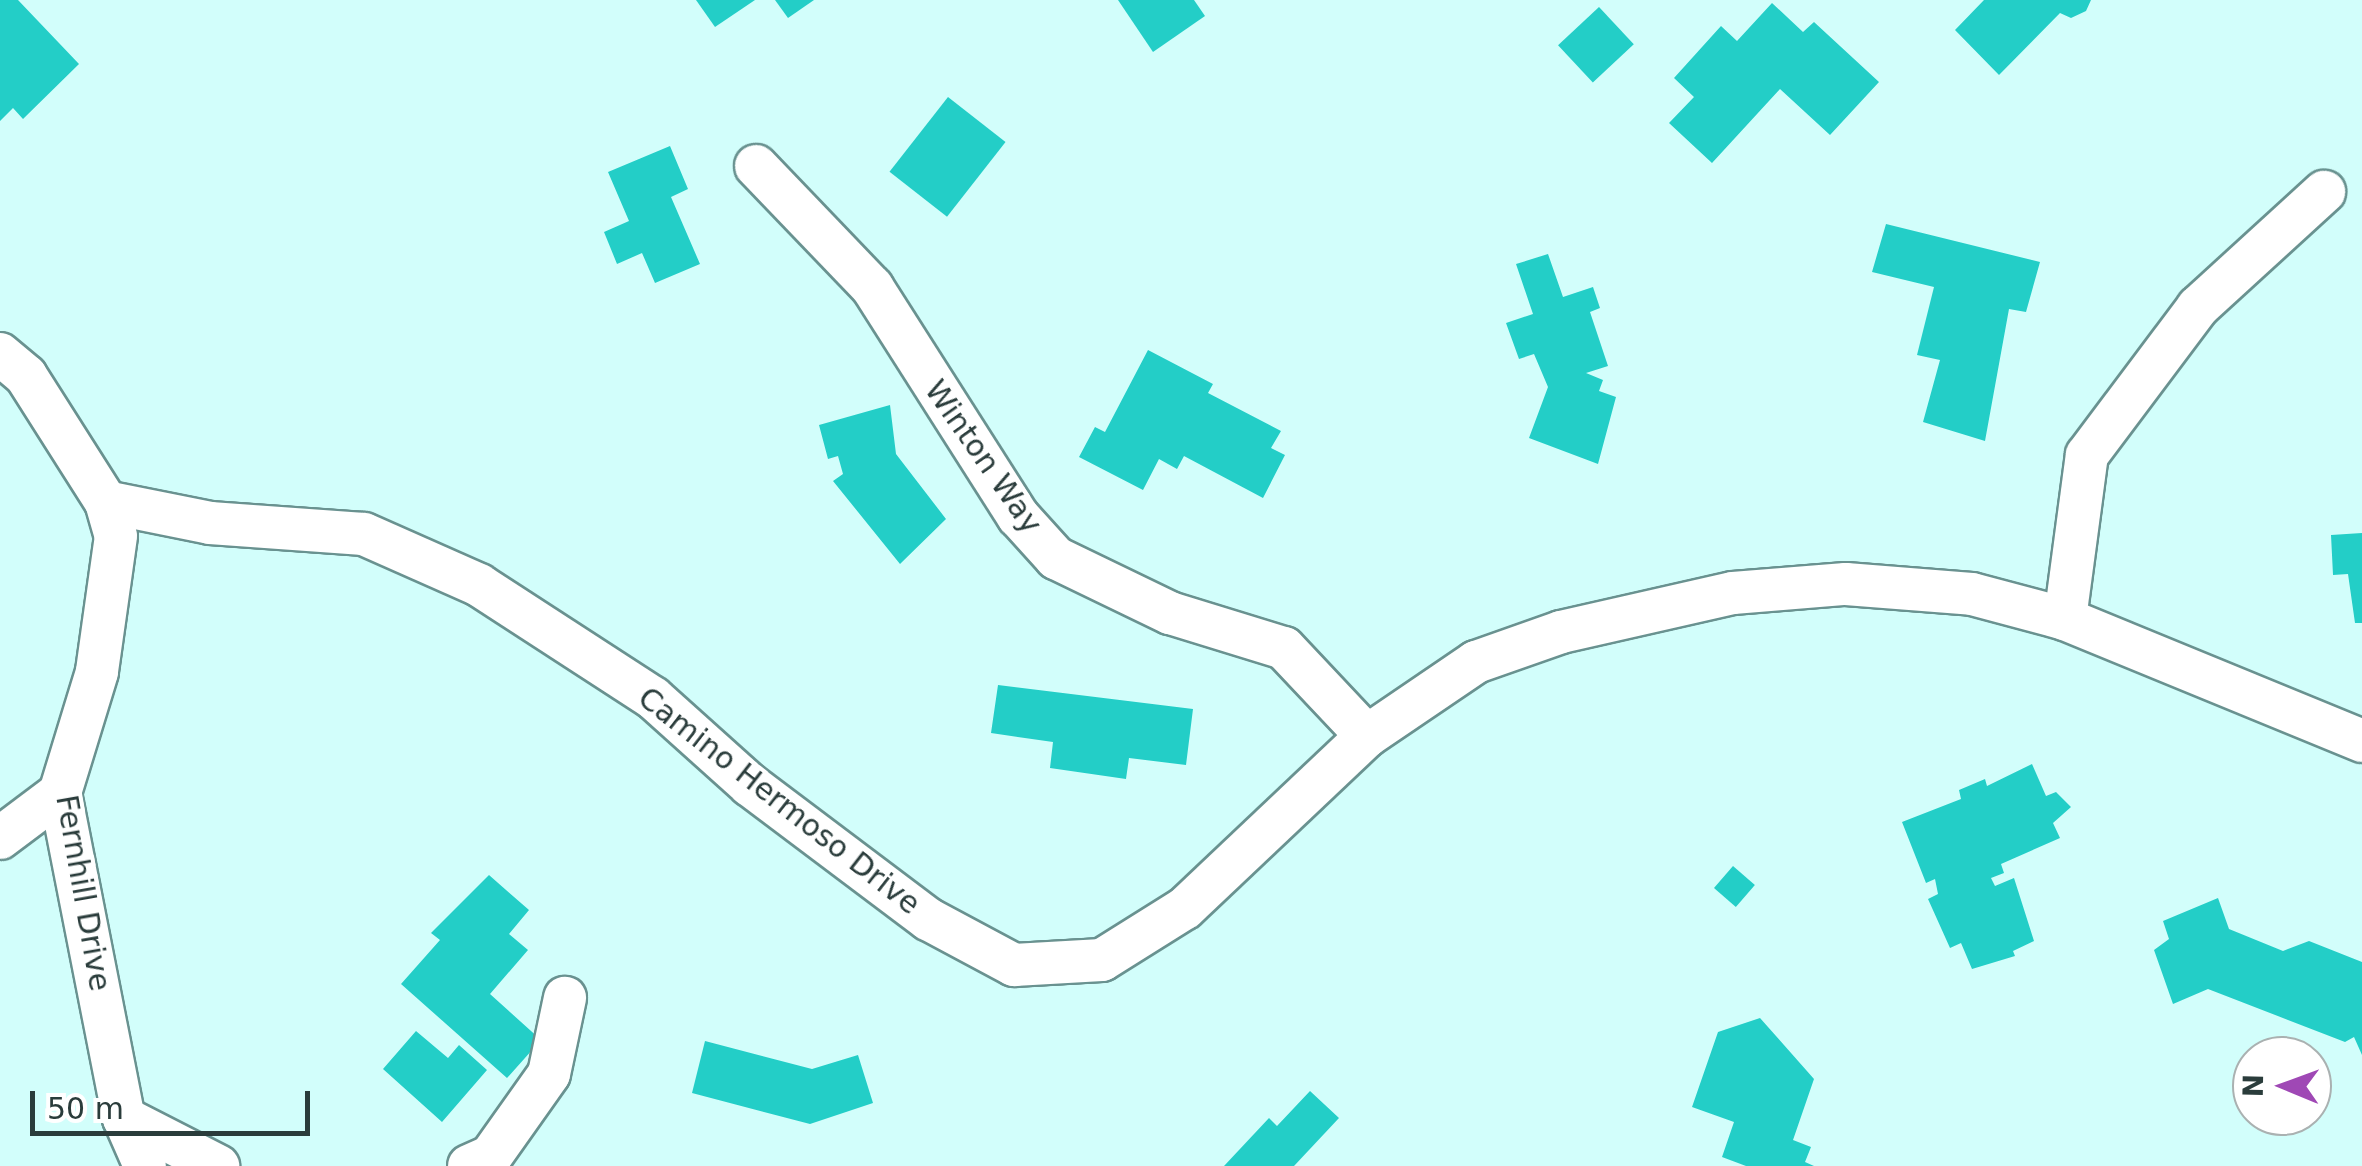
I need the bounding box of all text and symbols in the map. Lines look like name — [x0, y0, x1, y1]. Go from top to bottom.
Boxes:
street label: Winton Way — [917, 373, 1049, 541]
street label: Camino Hermoso Drive — [631, 680, 927, 922]
street label: Fernhill Drive — [48, 792, 118, 994]
north arrow — [2232, 1036, 2332, 1136]
scale bar — [35, 1071, 315, 1133]
text: N — [2237, 1073, 2270, 1098]
text: 50 m — [47, 1091, 124, 1126]

